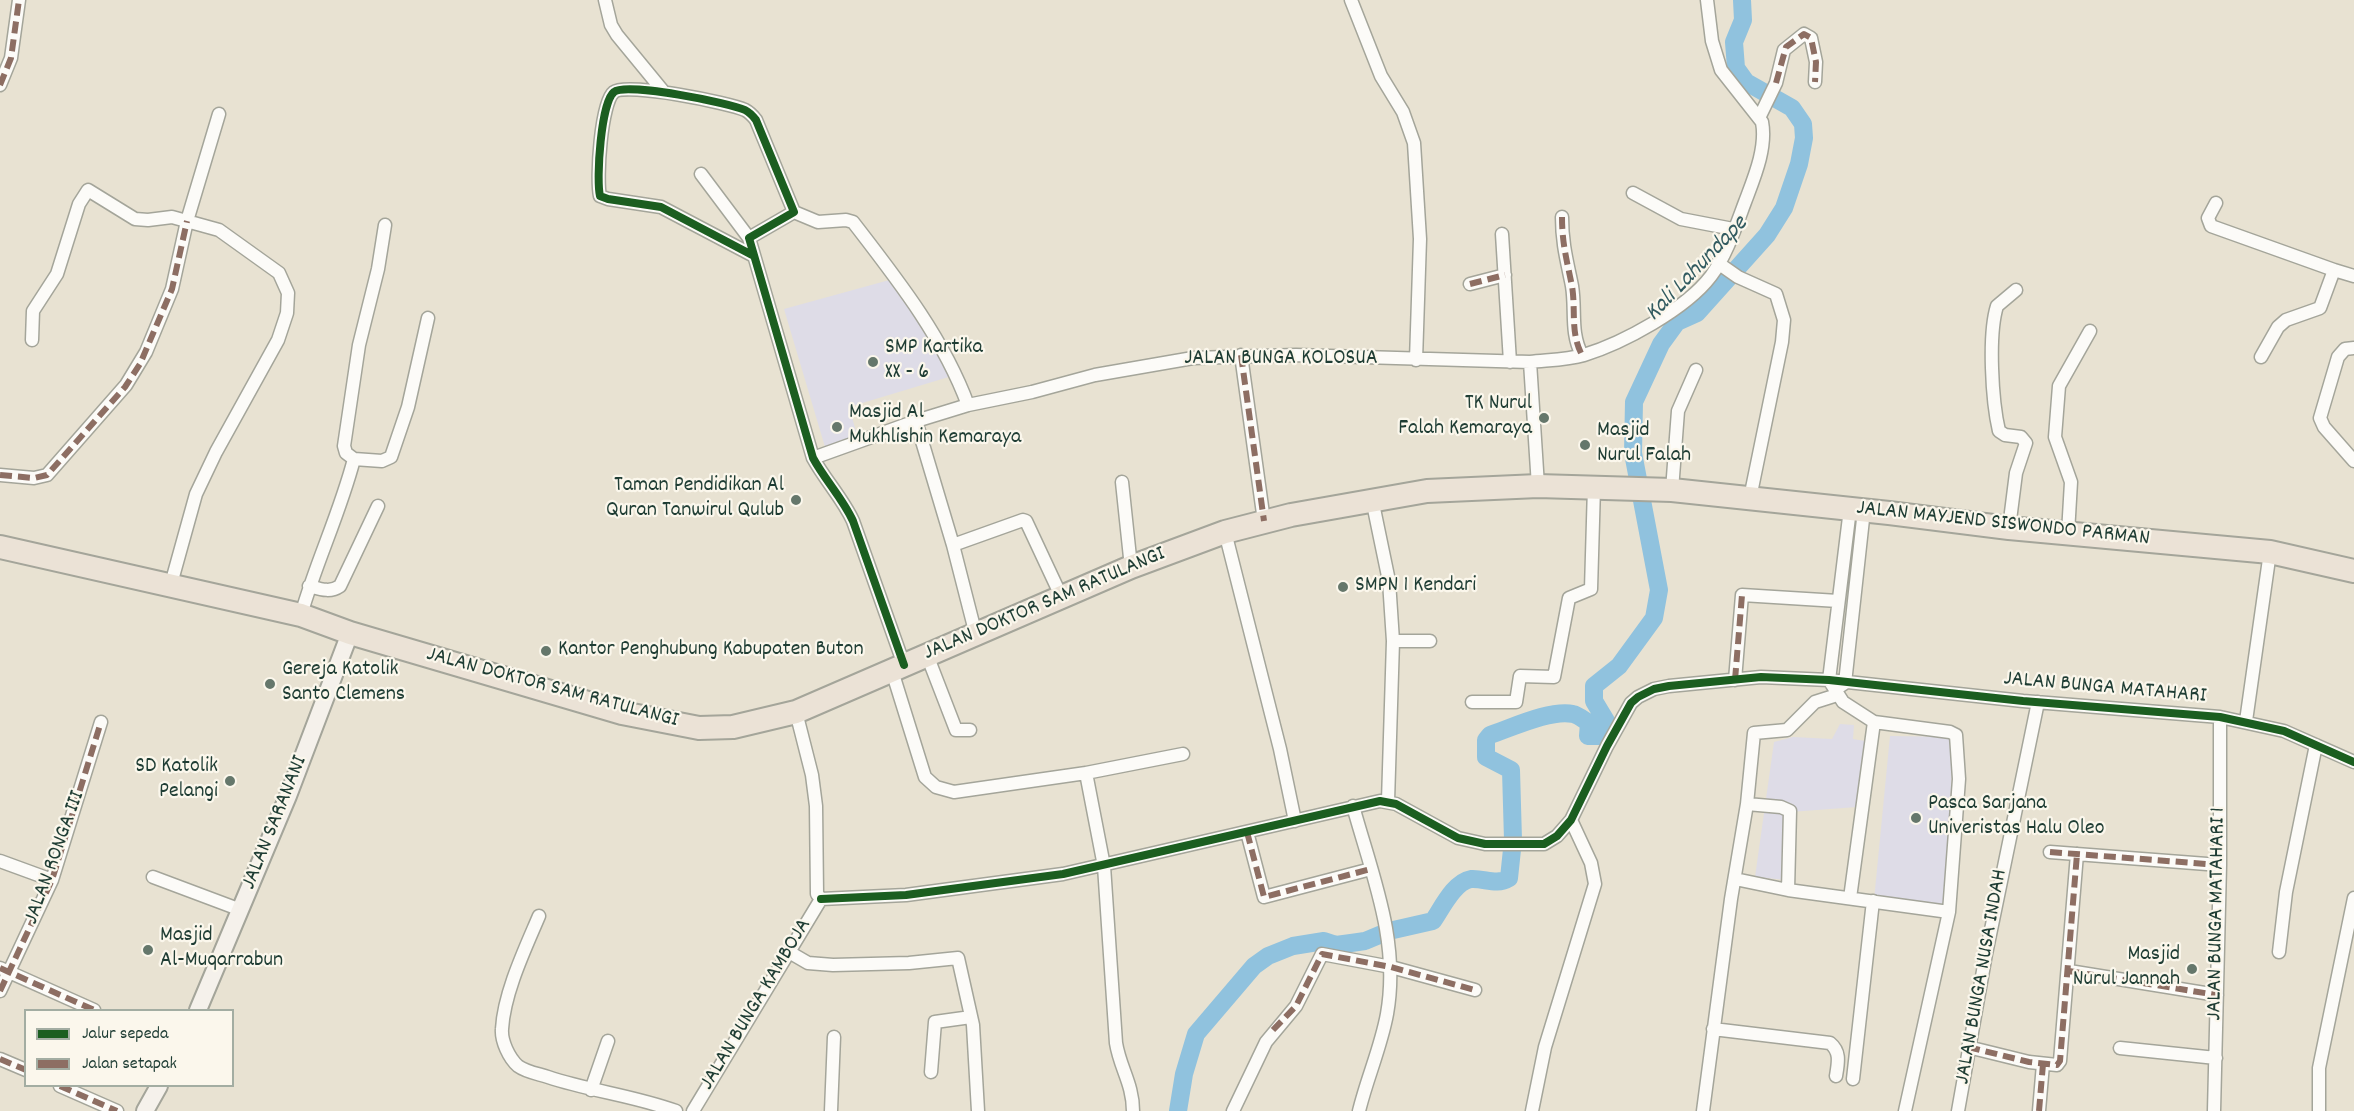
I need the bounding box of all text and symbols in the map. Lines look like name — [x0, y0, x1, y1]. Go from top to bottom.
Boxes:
water label: Kali Lahundape — [1641, 211, 1755, 329]
place label: SMP Kartika XX - 6 — [885, 336, 983, 388]
street label: JALAN BUNGA KOLOSUA — [1184, 347, 1378, 373]
marker: SMP Kartika XX - 6 — [866, 355, 880, 369]
place label: TK Nurul Falah Kemaraya — [1398, 392, 1532, 444]
place label: Masjid Al Mukhlishin Kemaraya — [849, 401, 1021, 452]
marker: TK Nurul Falah Kemaraya — [1537, 411, 1551, 425]
place label: Masjid Nurul Falah — [1597, 419, 1691, 470]
marker: Masjid Al Mukhlishin Kemaraya — [830, 420, 844, 434]
marker: Masjid Nurul Falah — [1578, 438, 1592, 452]
place label: Taman Pendidikan Al Quran Tanwirul Qulub — [606, 474, 784, 526]
marker: Taman Pendidikan Al Quran Tanwirul Qulub — [789, 493, 803, 507]
street label: JALAN MAYJEND SISWONDO PARMAN — [1855, 496, 2151, 554]
street label: JALAN DOKTOR SAM RATULANGI — [920, 542, 1170, 668]
place label: SMPN 1 Kendari — [1355, 574, 1476, 600]
marker: SMPN 1 Kendari — [1336, 580, 1350, 594]
place label: Kantor Penghubung Kabupaten Buton — [558, 638, 864, 664]
street label: JALAN DOKTOR SAM RATULANGI — [423, 643, 681, 735]
marker: Kantor Penghubung Kabupaten Buton — [539, 644, 553, 658]
place label: Gereja Katolik Santo Clemens — [282, 658, 405, 710]
street label: JALAN BUNGA MATAHARI — [2002, 667, 2208, 711]
marker: Gereja Katolik Santo Clemens — [263, 677, 277, 691]
street label: JALAN SARANANI — [237, 752, 315, 894]
place label: SD Katolik Pelangi — [135, 755, 218, 806]
marker: SD Katolik Pelangi — [223, 774, 237, 788]
street label: JALAN RONGA III — [20, 788, 92, 928]
place label: Pasca Sarjana Univeristas Halu Oleo — [1928, 792, 2105, 843]
street label: JALAN BUNGA MATAHARI 1 — [2203, 807, 2233, 1021]
marker: Pasca Sarjana Univeristas Halu Oleo — [1909, 811, 1923, 825]
street label: JALAN BUNGA NUSA INDAH — [1951, 868, 2015, 1086]
street label: JALAN BUNGA KAMBOJA — [695, 915, 819, 1095]
place label: Masjid Al-Muqarrabun — [160, 924, 283, 975]
marker: Masjid Al-Muqarrabun — [141, 943, 155, 957]
place label: Masjid Nurul Jannah — [2073, 943, 2180, 994]
marker: Masjid Nurul Jannah — [2185, 962, 2199, 976]
legend — [24, 1009, 234, 1087]
text: Jalur sepeda — [82, 1022, 168, 1047]
text: Jalan setapak — [82, 1052, 177, 1077]

